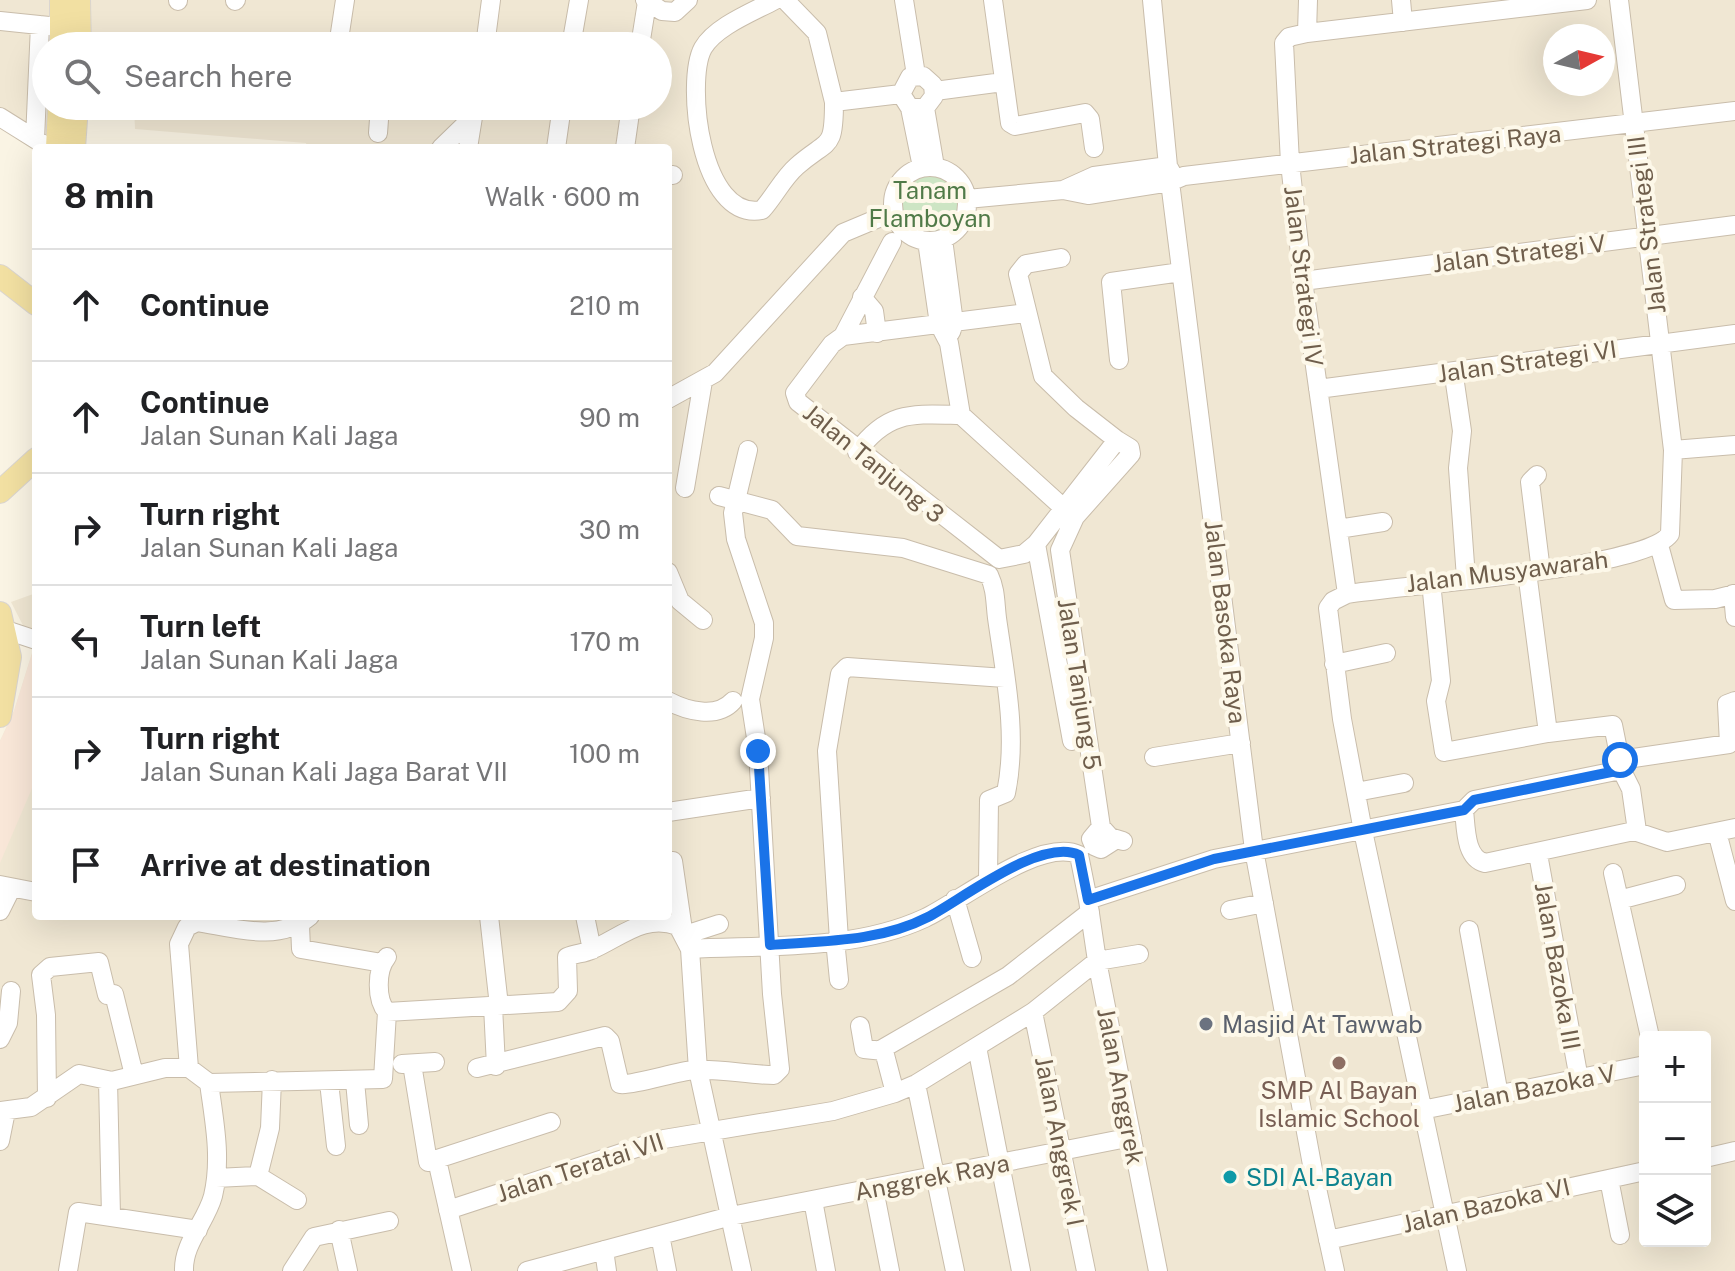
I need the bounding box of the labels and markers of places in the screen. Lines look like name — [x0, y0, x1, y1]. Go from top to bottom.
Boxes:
place label: Masjid At Tawwab — [1222, 1010, 1423, 1038]
marker: Masjid At Tawwab — [1197, 1015, 1215, 1033]
marker: SMP Al Bayan Islamic School — [1330, 1054, 1348, 1072]
place label: SMP Al Bayan Islamic School — [1258, 1076, 1420, 1132]
place label: SDI Al-Bayan — [1246, 1163, 1393, 1191]
marker: SDI Al-Bayan — [1221, 1168, 1239, 1186]

